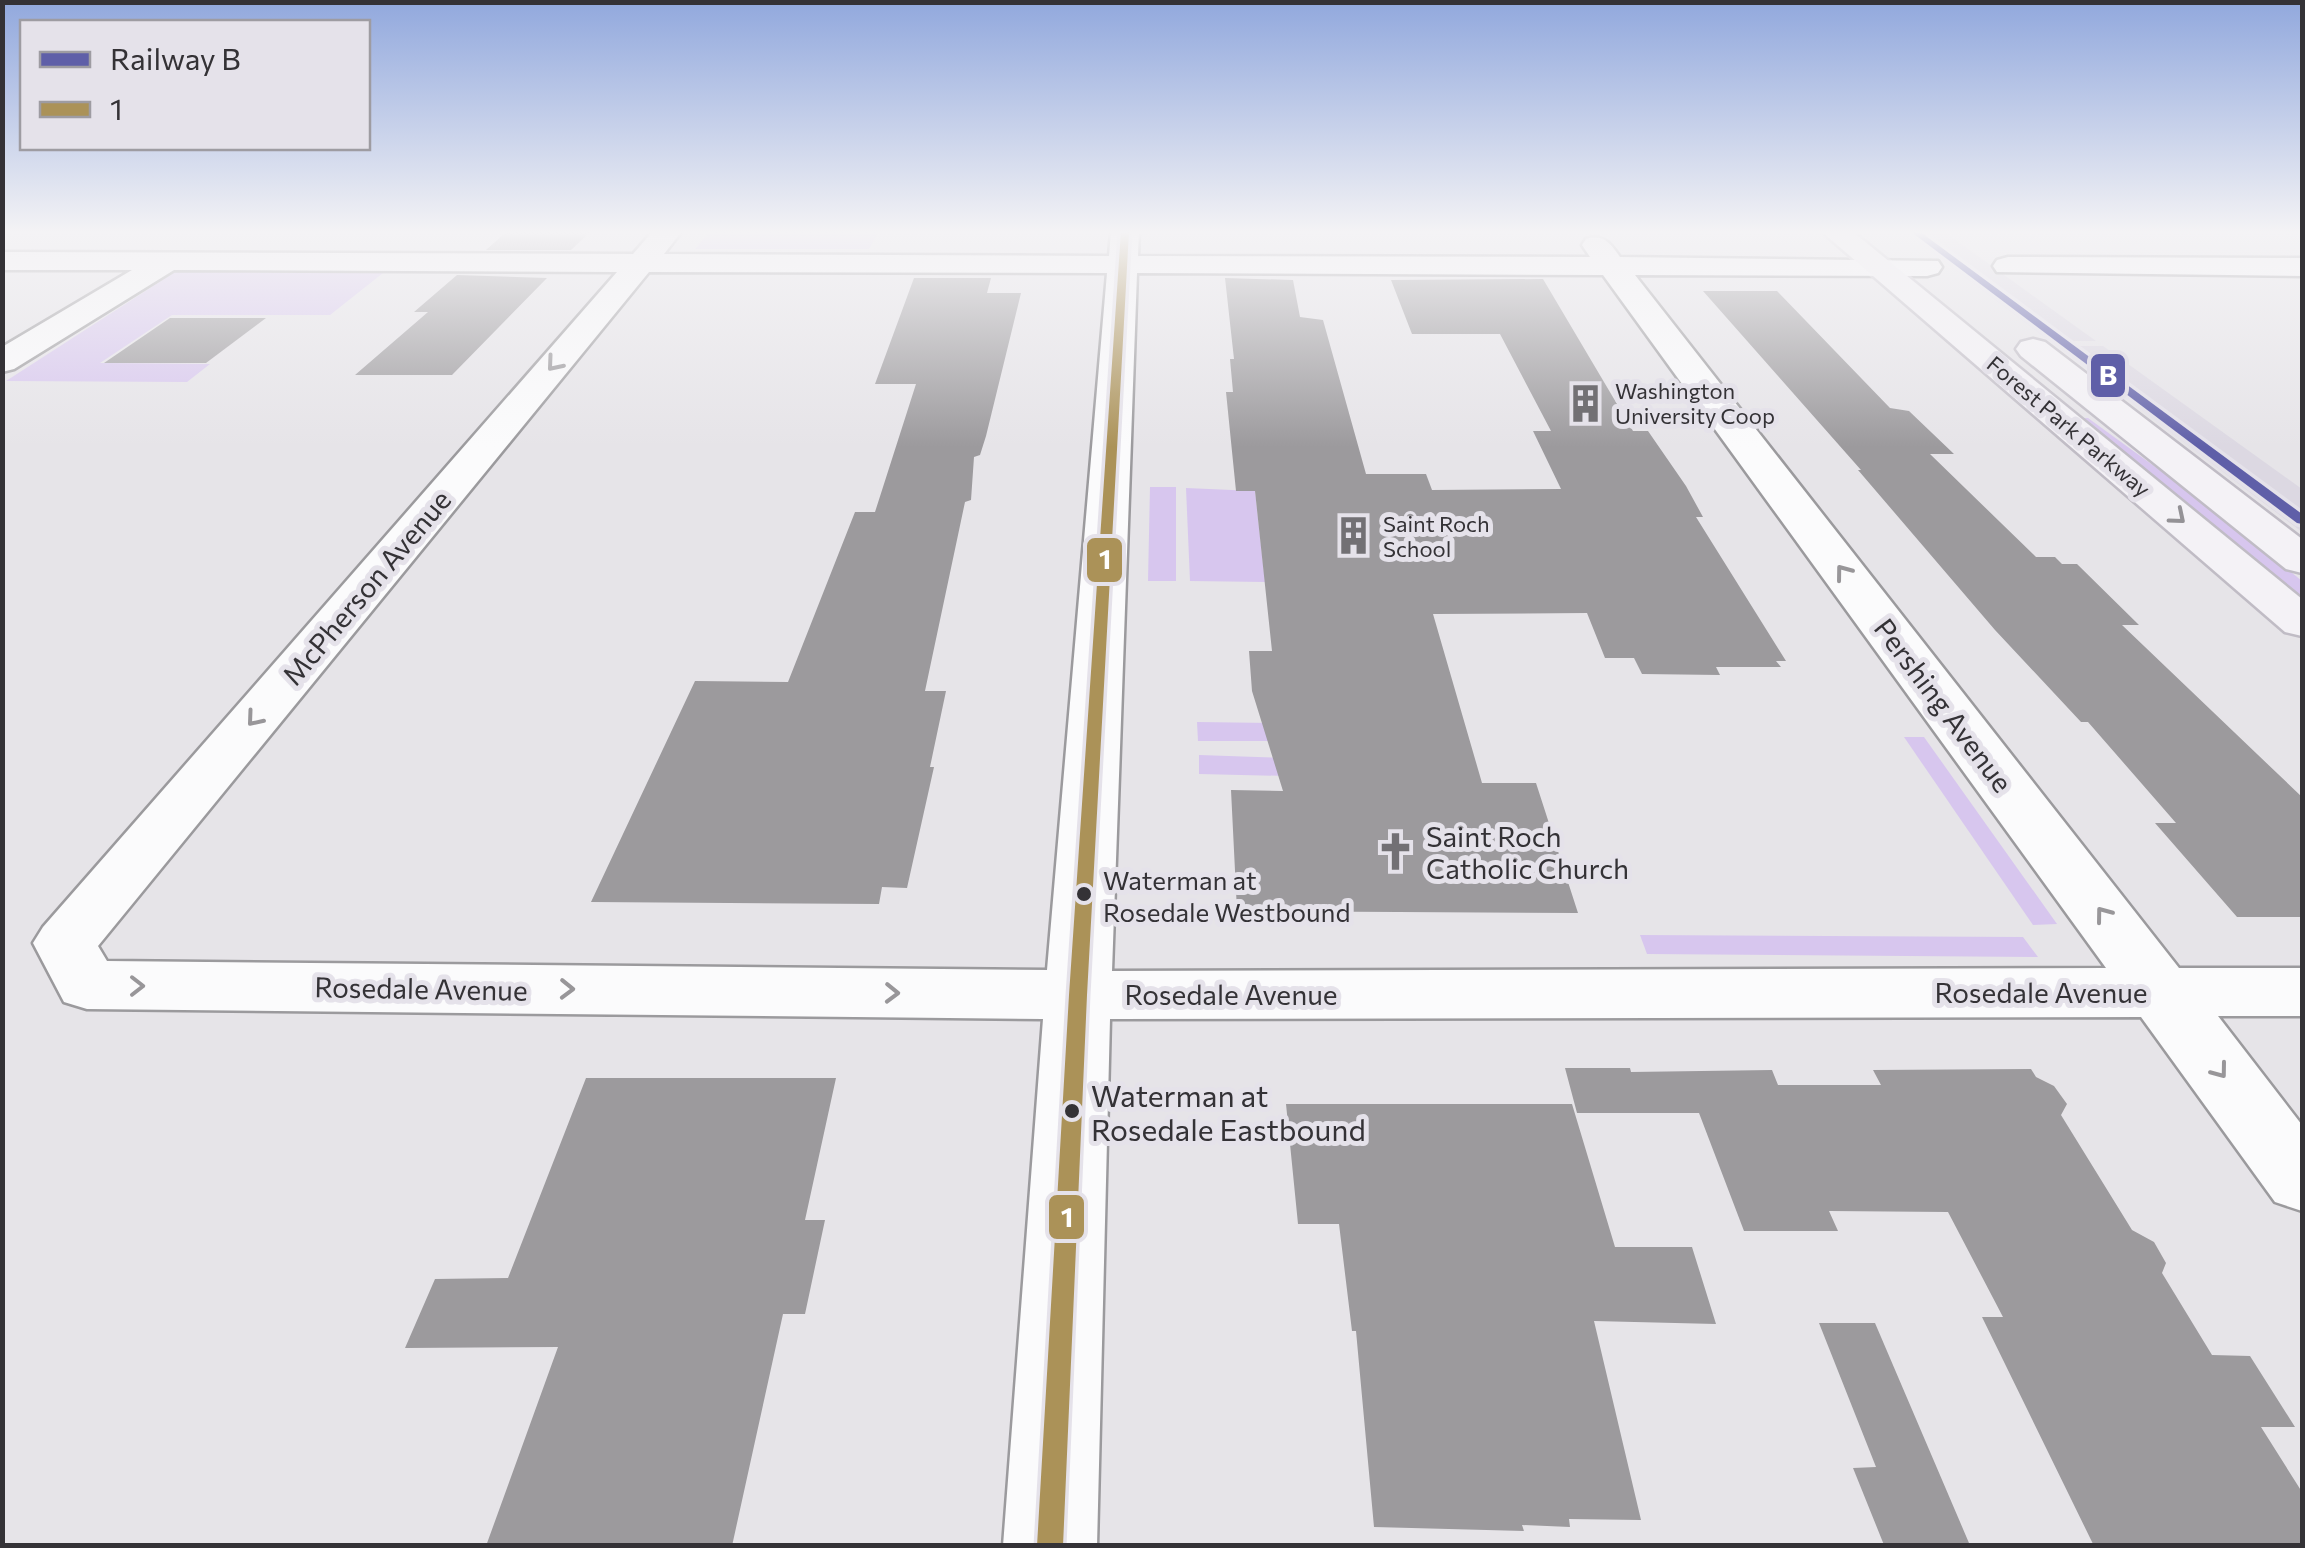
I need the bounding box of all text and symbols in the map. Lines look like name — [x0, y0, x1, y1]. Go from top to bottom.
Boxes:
legend — [20, 20, 370, 150]
text: Railway B — [110, 39, 241, 76]
text: 1 — [110, 89, 123, 126]
street label: Forest Park Parkway — [1982, 350, 2156, 502]
line badge: B — [2089, 352, 2127, 399]
one-way arrow — [548, 353, 566, 371]
text: B — [2099, 357, 2117, 391]
place label: Washington University Coop — [1615, 377, 1775, 429]
building icon: Washington University Coop — [1564, 382, 1606, 424]
street label: McPherson Avenue — [275, 483, 457, 691]
one-way arrow — [2167, 506, 2185, 524]
place label: Saint Roch School — [1383, 510, 1490, 562]
building icon: Saint Roch School — [1332, 515, 1374, 557]
line badge: 1 — [1085, 536, 1124, 584]
text: 1 — [1099, 541, 1111, 575]
one-way arrow — [1838, 565, 1855, 583]
street label: Pershing Avenue — [1868, 612, 2020, 798]
one-way arrow — [248, 708, 266, 726]
place label: Saint Roch Catholic Church — [1426, 819, 1629, 885]
church icon: Saint Roch Catholic Church — [1375, 831, 1417, 873]
place label: Waterman at Rosedale Westbound — [1103, 864, 1350, 927]
marker: Waterman at Rosedale Westbound — [1074, 884, 1094, 904]
one-way arrow — [2097, 907, 2114, 925]
street label: Rosedale Avenue — [314, 969, 528, 1007]
one-way arrow — [130, 975, 146, 997]
street label: Rosedale Avenue — [1934, 975, 2148, 1009]
street label: Rosedale Avenue — [1124, 977, 1338, 1011]
one-way arrow — [560, 979, 576, 1000]
one-way arrow — [886, 982, 901, 1004]
one-way arrow — [2208, 1059, 2225, 1077]
place label: Waterman at Rosedale Eastbound — [1091, 1076, 1366, 1147]
marker: Waterman at Rosedale Eastbound — [1062, 1101, 1082, 1121]
line badge: 1 — [1047, 1193, 1086, 1241]
text: 1 — [1061, 1199, 1073, 1233]

